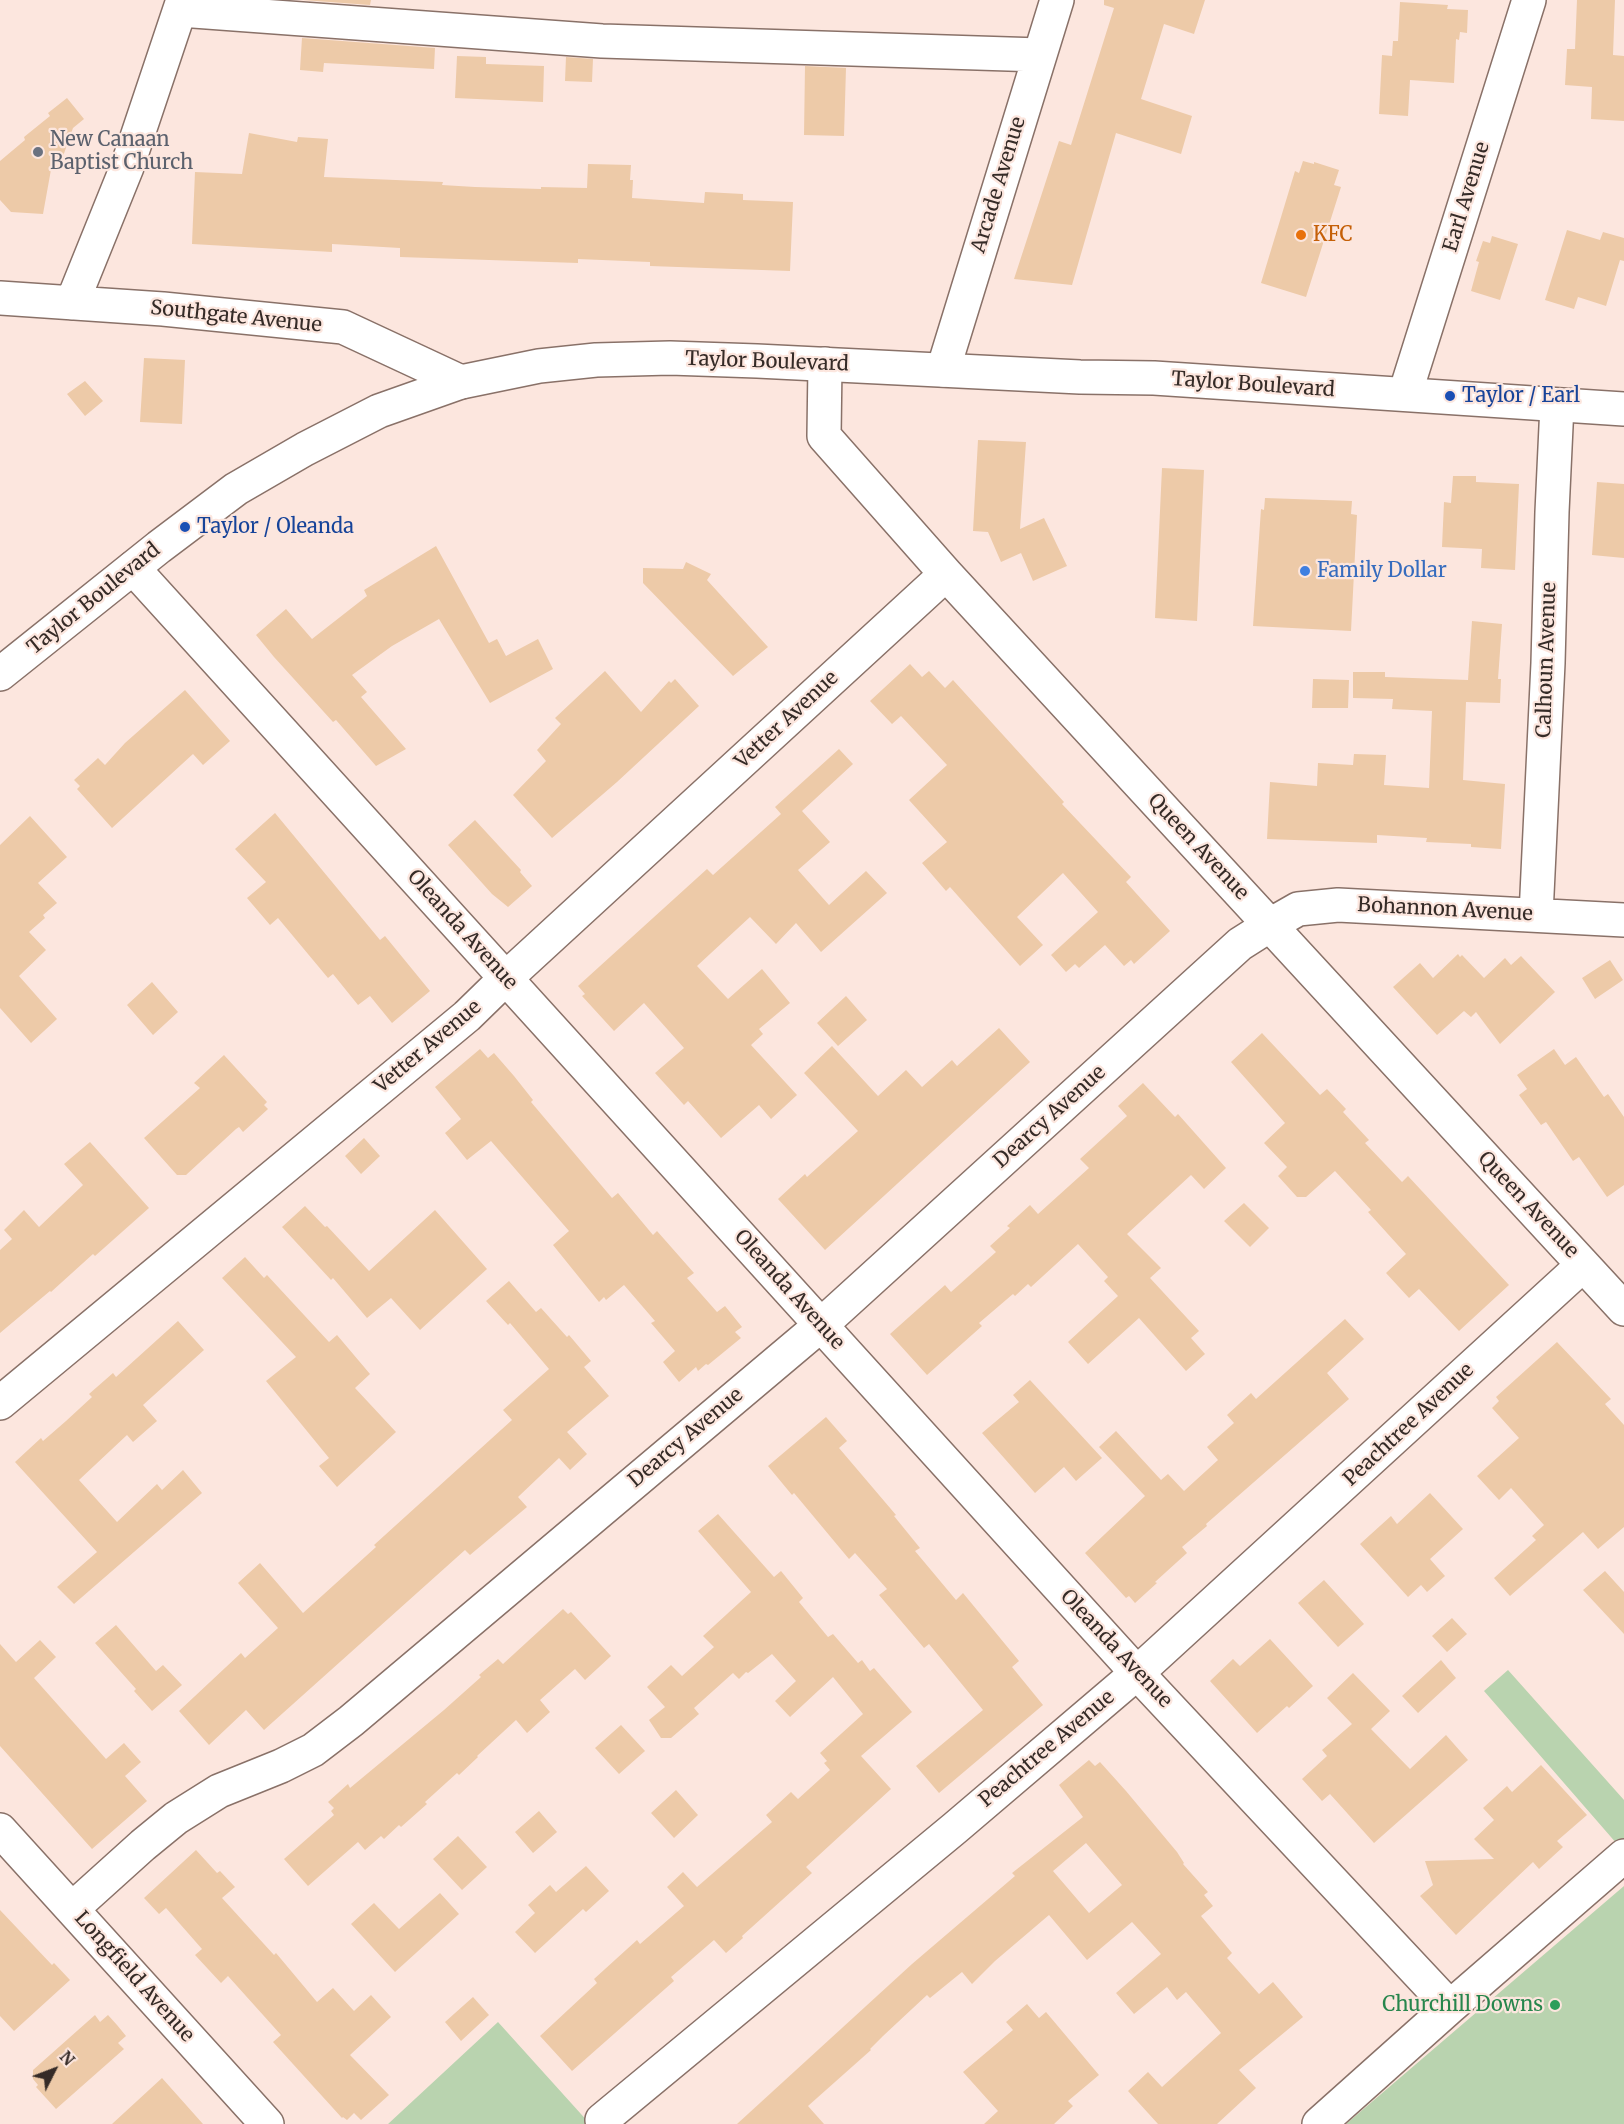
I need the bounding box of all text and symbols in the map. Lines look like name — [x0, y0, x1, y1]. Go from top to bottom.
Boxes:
street label: Arcade Avenue — [967, 114, 1031, 256]
place label: New Canaan Baptist Church — [50, 128, 193, 175]
street label: Earl Avenue — [1439, 139, 1495, 255]
marker: New Canaan Baptist Church — [31, 145, 45, 159]
place label: KFC — [1313, 223, 1353, 247]
marker: KFC — [1294, 228, 1308, 242]
street label: Southgate Avenue — [149, 296, 323, 338]
street label: Taylor Boulevard — [685, 347, 849, 377]
street label: Taylor Boulevard — [1170, 367, 1336, 403]
place label: Taylor / Earl — [1462, 384, 1580, 408]
marker: Taylor / Earl — [1443, 389, 1457, 403]
place label: Taylor / Oleanda — [197, 515, 354, 539]
marker: Taylor / Oleanda — [178, 520, 192, 534]
street label: Taylor Boulevard — [23, 538, 165, 660]
place label: Family Dollar — [1317, 559, 1447, 583]
marker: Family Dollar — [1298, 564, 1312, 578]
street label: Calhoun Avenue — [1532, 582, 1562, 738]
street label: Vetter Avenue — [730, 666, 844, 774]
street label: Queen Avenue — [1143, 789, 1253, 905]
street label: Oleanda Avenue — [402, 865, 522, 995]
street label: Bohannon Avenue — [1357, 893, 1533, 927]
street label: Vetter Avenue — [370, 995, 486, 1099]
street label: Dearcy Avenue — [989, 1061, 1111, 1173]
street label: Queen Avenue — [1473, 1147, 1583, 1263]
street label: Oleanda Avenue — [729, 1225, 849, 1355]
street label: Peachtree Avenue — [1339, 1359, 1479, 1491]
street label: Dearcy Avenue — [624, 1383, 748, 1493]
street label: Oleanda Avenue — [1055, 1585, 1177, 1713]
street label: Peachtree Avenue — [975, 1685, 1119, 1813]
street label: Longfield Avenue — [69, 1907, 199, 2047]
place label: Churchill Downs — [1382, 1993, 1543, 2017]
marker: Churchill Downs — [1548, 1998, 1562, 2012]
north arrow — [24, 2040, 84, 2100]
text: N — [56, 2047, 79, 2069]

